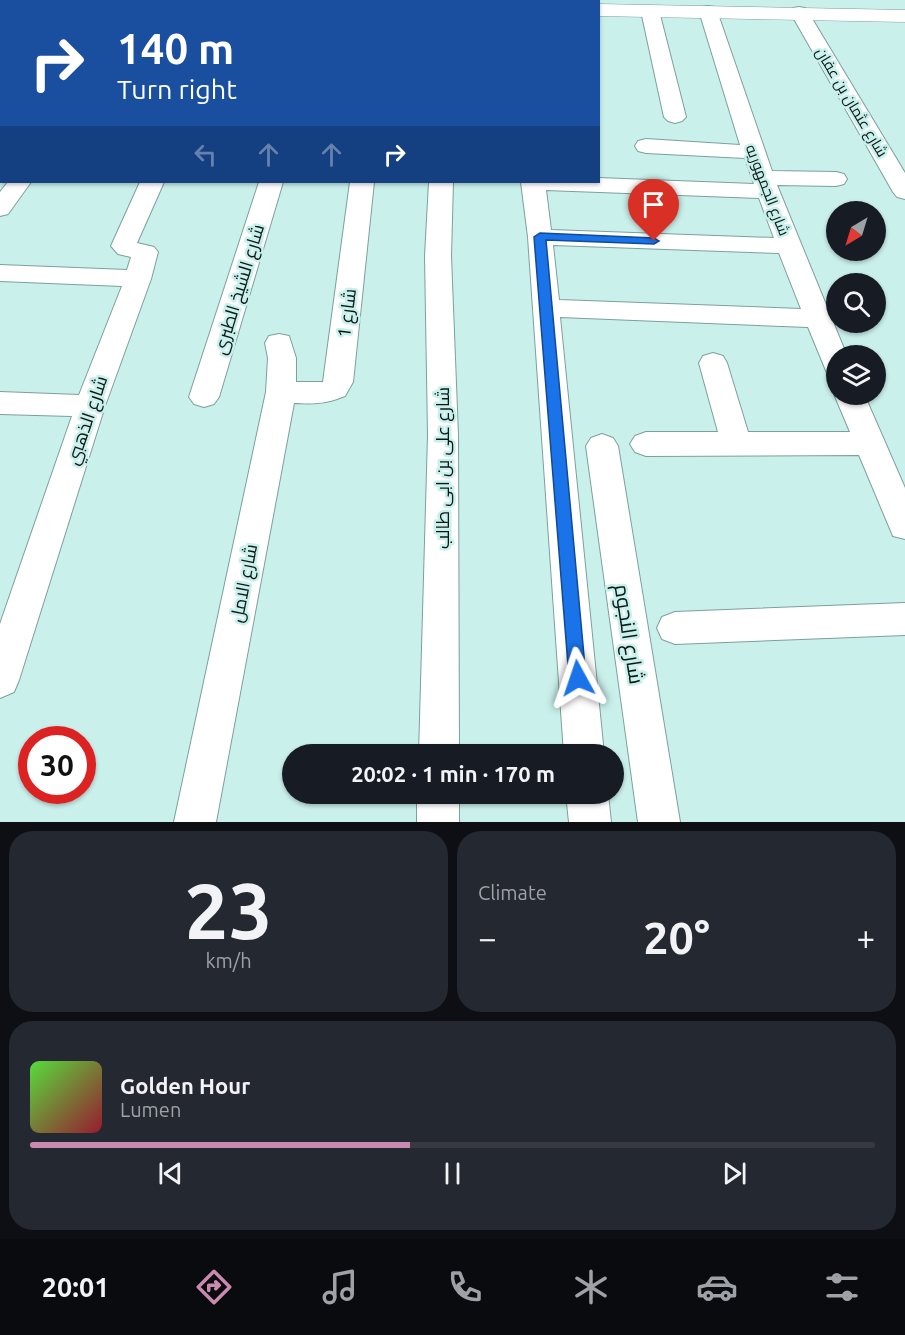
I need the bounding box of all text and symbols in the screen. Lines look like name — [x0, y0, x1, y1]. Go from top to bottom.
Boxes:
icon: right — [18, 24, 96, 102]
text: 140 m — [117, 25, 234, 72]
street label: شارع عثمان بن عفان — [810, 44, 891, 161]
text: Turn right — [117, 74, 237, 104]
icon: left — [189, 138, 222, 171]
icon: ahead — [252, 138, 285, 171]
icon: ahead — [315, 138, 348, 171]
icon: right — [378, 138, 411, 171]
street label: شارع الجمهوريه — [740, 142, 793, 239]
pin — [628, 179, 679, 241]
icon: arrive — [637, 188, 670, 221]
north arrow — [826, 201, 886, 261]
map controls — [826, 201, 886, 405]
street label: شارع الشيخ الطبرى — [209, 221, 270, 357]
button: search — [826, 273, 886, 333]
street label: شارع 1 — [333, 287, 362, 339]
button: layers — [826, 345, 886, 405]
street label: شارع الذهبي — [61, 373, 115, 469]
street label: شارع على بن ابى طالب — [432, 387, 455, 549]
street label: شارع الامل — [226, 542, 263, 625]
street label: شارع النجوم — [607, 582, 650, 686]
position arrow — [546, 646, 610, 710]
speed limit sign: 30 — [18, 726, 96, 804]
text: 20:02 · 1 min · 170 m — [351, 761, 555, 786]
text: 23 — [185, 866, 272, 954]
text: Climate — [478, 881, 547, 904]
text: 20° — [643, 912, 710, 963]
text: − — [478, 919, 497, 956]
text: + — [856, 919, 875, 956]
text: km/h — [205, 949, 252, 972]
text: Golden Hour — [120, 1073, 250, 1098]
text: Lumen — [120, 1098, 181, 1121]
icon: previous — [154, 1157, 187, 1190]
icon: pause — [436, 1157, 469, 1190]
icon: next — [718, 1157, 751, 1190]
icon: directions — [193, 1266, 235, 1308]
icon: music — [319, 1266, 361, 1308]
icon: phone — [444, 1266, 486, 1308]
icon: climate — [570, 1266, 612, 1308]
icon: car — [696, 1266, 738, 1308]
icon: filters — [821, 1266, 863, 1308]
text: 20:01 — [42, 1272, 109, 1302]

